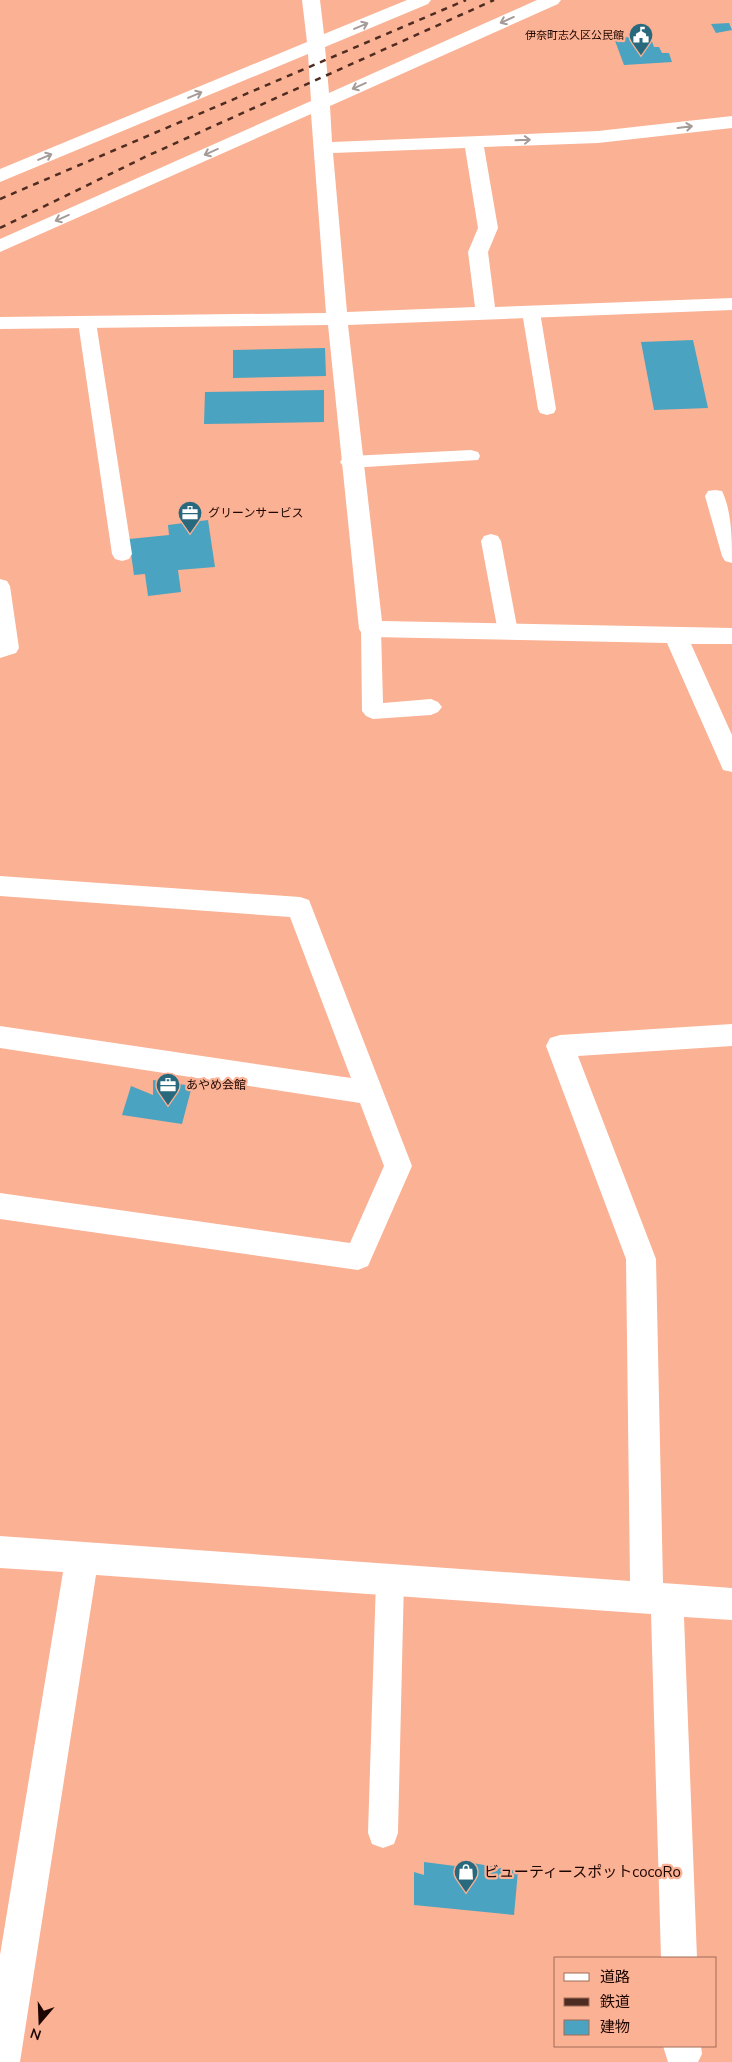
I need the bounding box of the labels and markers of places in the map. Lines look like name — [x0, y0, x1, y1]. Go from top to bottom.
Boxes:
public building icon: 伊奈町志久区公民館 — [628, 22, 654, 56]
place label: 伊奈町志久区公民館 — [525, 28, 624, 43]
office icon: グリーンサービス — [177, 500, 203, 534]
place label: グリーンサービス — [208, 505, 303, 521]
office icon: あやめ会館 — [155, 1072, 181, 1106]
place label: あやめ会館 — [186, 1077, 246, 1093]
shop icon: ビューティースポットcocoRo — [453, 1859, 479, 1893]
place label: ビューティースポットcocoRo — [484, 1862, 681, 1882]

